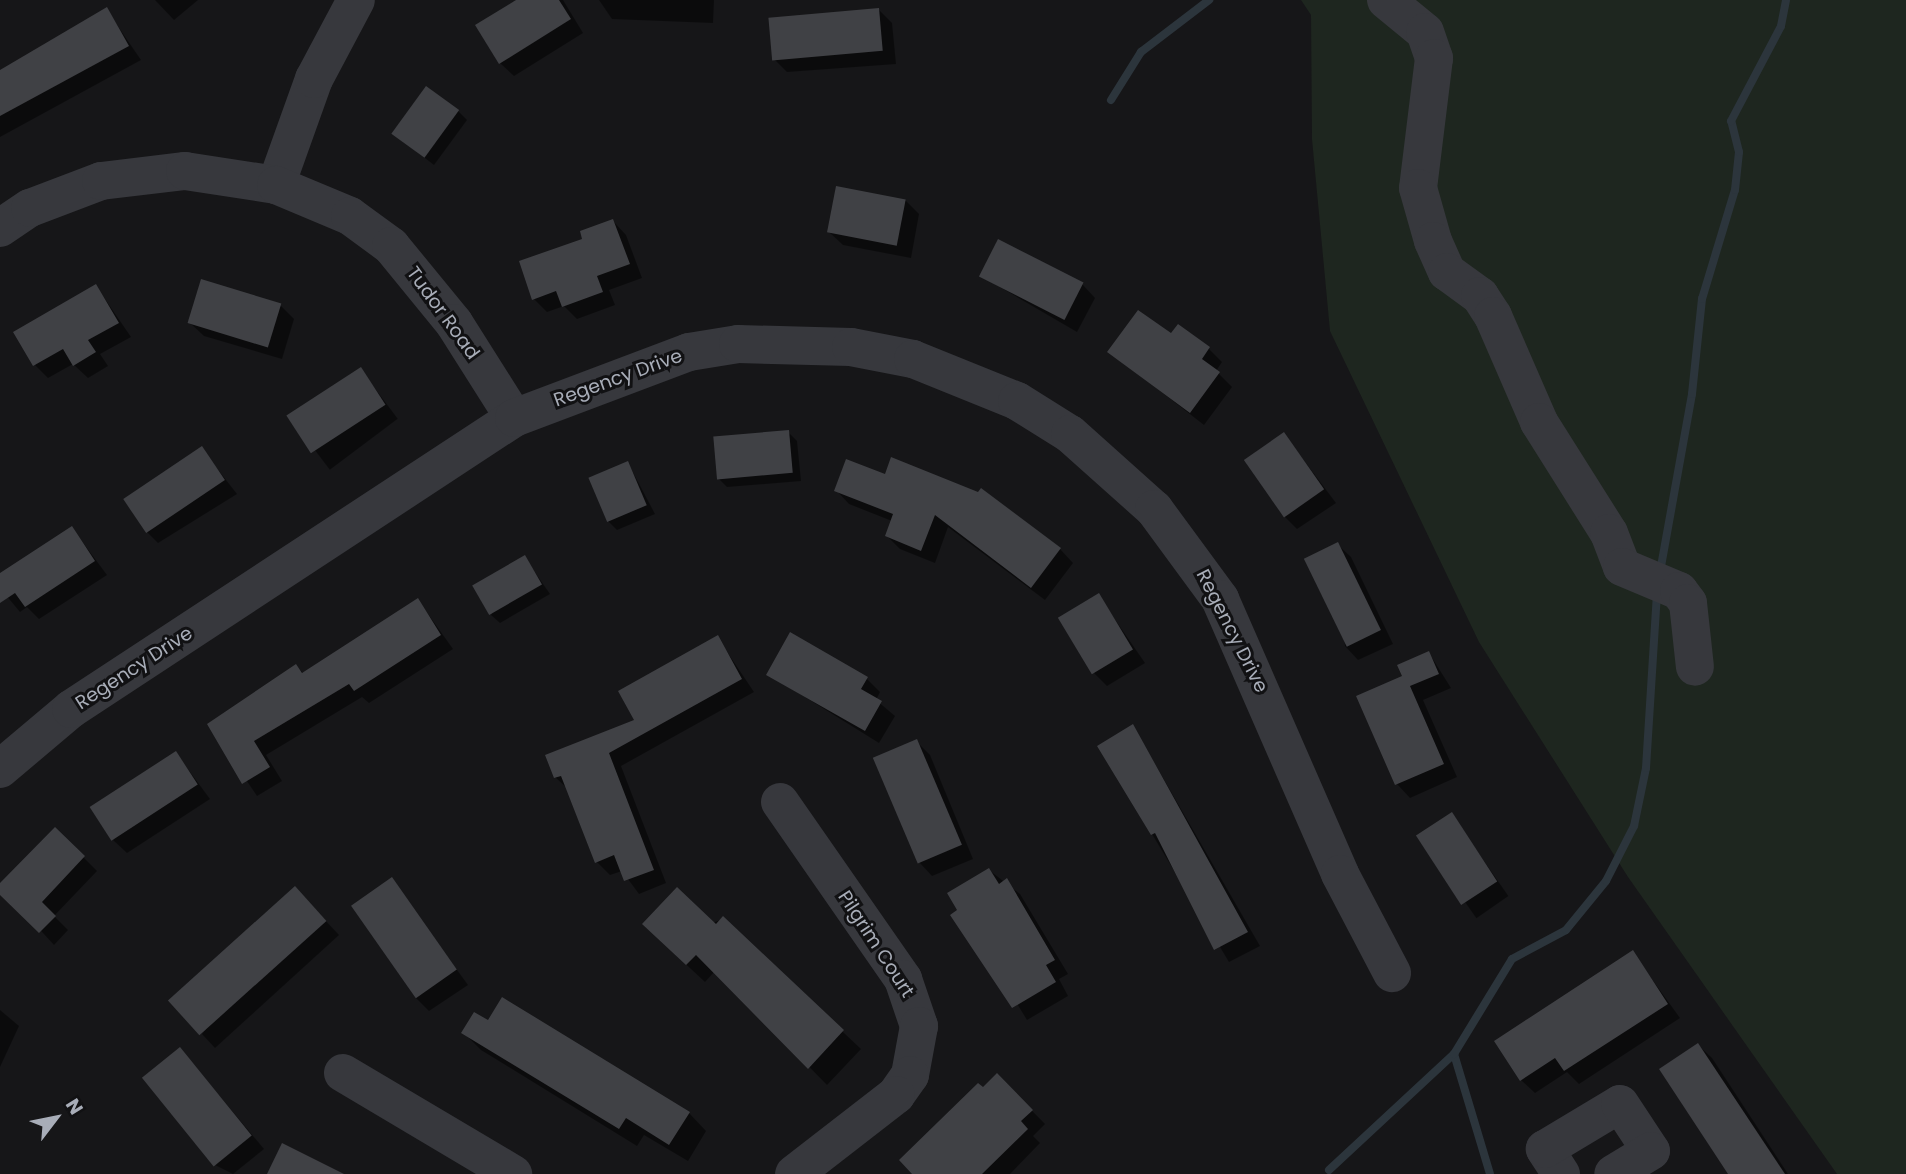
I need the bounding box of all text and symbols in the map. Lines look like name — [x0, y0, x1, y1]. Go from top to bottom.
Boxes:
street label: Tudor Road — [402, 262, 484, 364]
street label: Regency Drive — [551, 344, 685, 412]
street label: Regency Drive — [1191, 566, 1273, 696]
street label: Regency Drive — [71, 622, 197, 714]
street label: Pilgrim Court — [833, 886, 919, 1002]
north arrow — [21, 1083, 91, 1153]
text: N — [59, 1093, 89, 1120]

